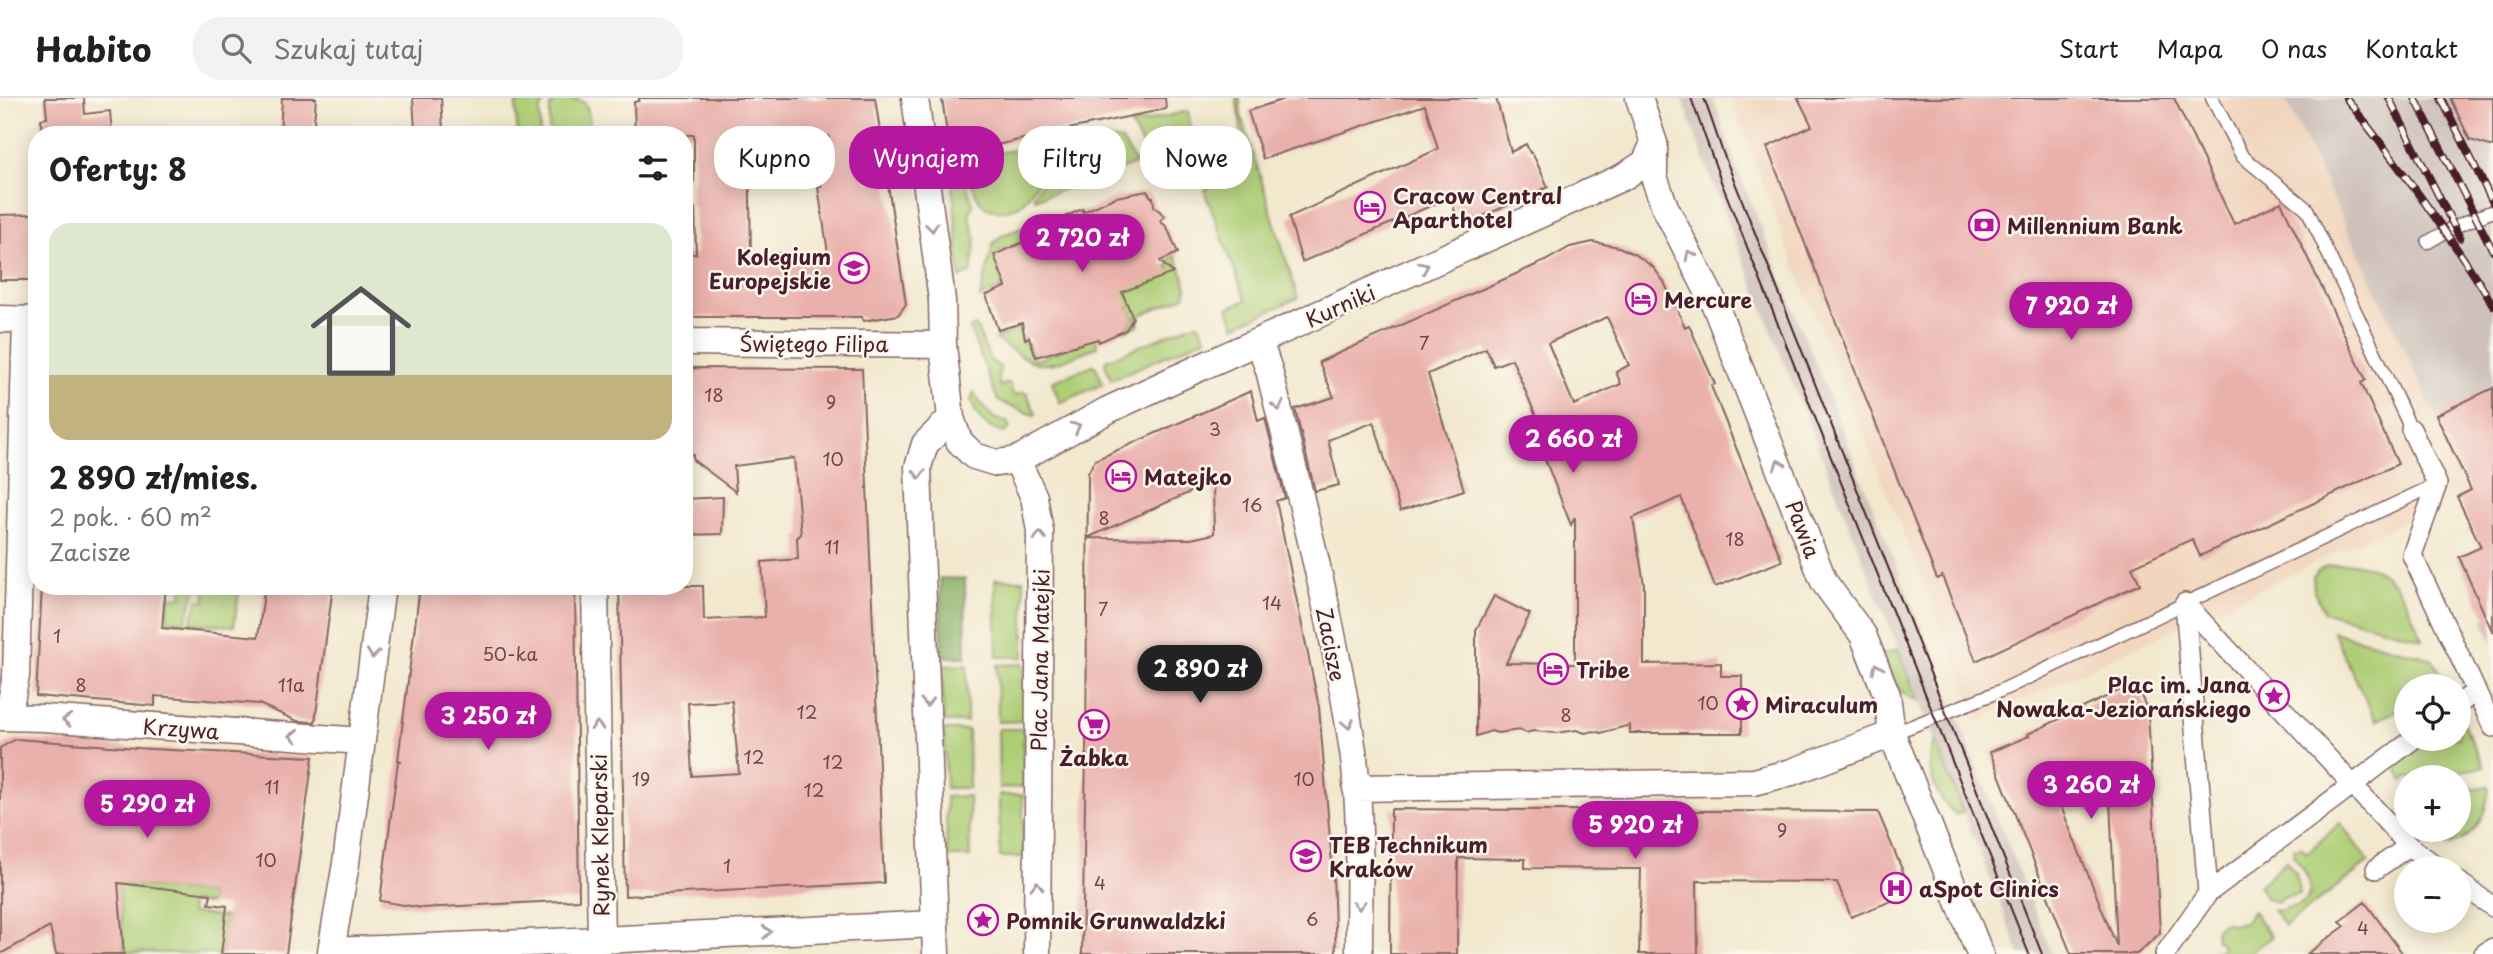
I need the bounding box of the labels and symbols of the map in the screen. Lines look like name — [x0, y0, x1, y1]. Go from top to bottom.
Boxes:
place label: Cracow Central Aparthotel — [1393, 179, 1562, 235]
hotel icon: Cracow Central Aparthotel — [1353, 190, 1387, 224]
bank icon: Millennium Bank — [1967, 208, 2001, 242]
place label: Millennium Bank — [2007, 209, 2183, 241]
pin: 2 720 zł — [1010, 214, 1154, 274]
one-way arrow — [924, 221, 939, 233]
place label: Kolegium Europejskie — [709, 240, 831, 296]
one-way arrow — [1684, 250, 1698, 262]
school or university icon: Kolegium Europejskie — [837, 251, 871, 285]
one-way arrow — [1417, 261, 1430, 275]
street label: Kurniki — [1300, 275, 1380, 335]
hotel icon: Mercure — [1624, 282, 1658, 316]
pin: 7 920 zł — [1999, 282, 2143, 342]
place label: Mercure — [1664, 283, 1752, 315]
street label: Świętego Filipa — [740, 327, 889, 359]
house number: 7 — [1419, 329, 1429, 356]
house number: 18 — [704, 381, 724, 408]
house number: 9 — [826, 388, 836, 415]
one-way arrow — [1270, 400, 1284, 412]
house number: 3 — [1209, 415, 1221, 442]
pin: 2 660 zł — [1501, 416, 1645, 475]
one-way arrow — [1069, 422, 1082, 435]
house number: 10 — [822, 445, 844, 472]
hotel icon: Matejko — [1104, 459, 1138, 493]
one-way arrow — [1773, 459, 1787, 471]
place label: Matejko — [1144, 460, 1232, 492]
one-way arrow — [911, 470, 927, 480]
house number: 16 — [1242, 491, 1262, 518]
street label: Pawia — [1778, 496, 1830, 563]
house number: 8 — [1098, 504, 1110, 531]
house number: 18 — [1725, 525, 1745, 552]
one-way arrow — [1032, 530, 1047, 541]
house number: 11 — [824, 533, 840, 560]
street label: Plac Jana Matejki — [1021, 568, 1057, 752]
house number: 14 — [1262, 589, 1282, 616]
house number: 7 — [1098, 595, 1108, 622]
street label: Zacisze — [1309, 604, 1355, 684]
house number: 1 — [53, 622, 61, 649]
house number: 50-ka — [482, 640, 538, 667]
pin: 2 890 zł — [1128, 646, 1272, 705]
one-way arrow — [366, 648, 381, 660]
hotel icon: Tribe — [1536, 652, 1570, 686]
place label: Tribe — [1576, 653, 1630, 685]
one-way arrow — [1871, 663, 1885, 675]
place label: Plac im. Jana Nowaka-Jeziorańskiego — [1996, 668, 2251, 724]
house number: 8 — [75, 671, 87, 698]
house number: 11a — [278, 671, 305, 698]
place icon: Plac im. Jana Nowaka-Jeziorańskiego — [2257, 679, 2291, 713]
place icon: Miraculum — [1725, 687, 1759, 721]
place label: Miraculum — [1765, 688, 1878, 720]
house number: 10 — [1697, 689, 1719, 716]
pin: 3 250 zł — [416, 692, 560, 752]
one-way arrow — [919, 696, 934, 707]
house number: 12 — [797, 698, 817, 725]
house number: 8 — [1560, 701, 1572, 728]
supermarket icon: Żabka — [1077, 708, 1111, 742]
street label: Krzywa — [142, 709, 220, 747]
one-way arrow — [61, 713, 72, 728]
one-way arrow — [1339, 718, 1354, 730]
one-way arrow — [589, 720, 605, 731]
one-way arrow — [288, 729, 299, 744]
place label: Żabka — [1059, 741, 1129, 773]
house number: 12 — [744, 743, 764, 770]
house number: 12 — [823, 748, 843, 775]
street label: Rynek Kleparski — [582, 753, 616, 917]
pin: 3 260 zł — [2019, 762, 2163, 821]
house number: 19 — [632, 765, 650, 792]
house number: 10 — [1293, 765, 1315, 792]
house number: 11 — [264, 773, 280, 800]
house number: 12 — [804, 776, 824, 803]
pin: 5 290 zł — [75, 780, 219, 840]
pin: 5 920 zł — [1563, 802, 1707, 861]
house number: 9 — [1777, 816, 1787, 843]
place label: TEB Technikum Kraków — [1329, 828, 1488, 884]
school or university icon: TEB Technikum Kraków — [1289, 839, 1323, 873]
house number: 10 — [255, 846, 277, 873]
house number: 1 — [723, 852, 731, 879]
house number: 4 — [1094, 869, 1106, 896]
hospital icon: aSpot Clinics — [1879, 871, 1913, 905]
place label: aSpot Clinics — [1919, 872, 2059, 904]
one-way arrow — [1029, 880, 1045, 891]
one-way arrow — [1351, 900, 1367, 911]
place icon: Pomnik Grunwaldzki — [966, 903, 1000, 937]
place label: Pomnik Grunwaldzki — [1006, 904, 1226, 936]
house number: 6 — [1306, 905, 1318, 932]
house number: 4 — [2357, 914, 2369, 941]
one-way arrow — [762, 924, 773, 939]

